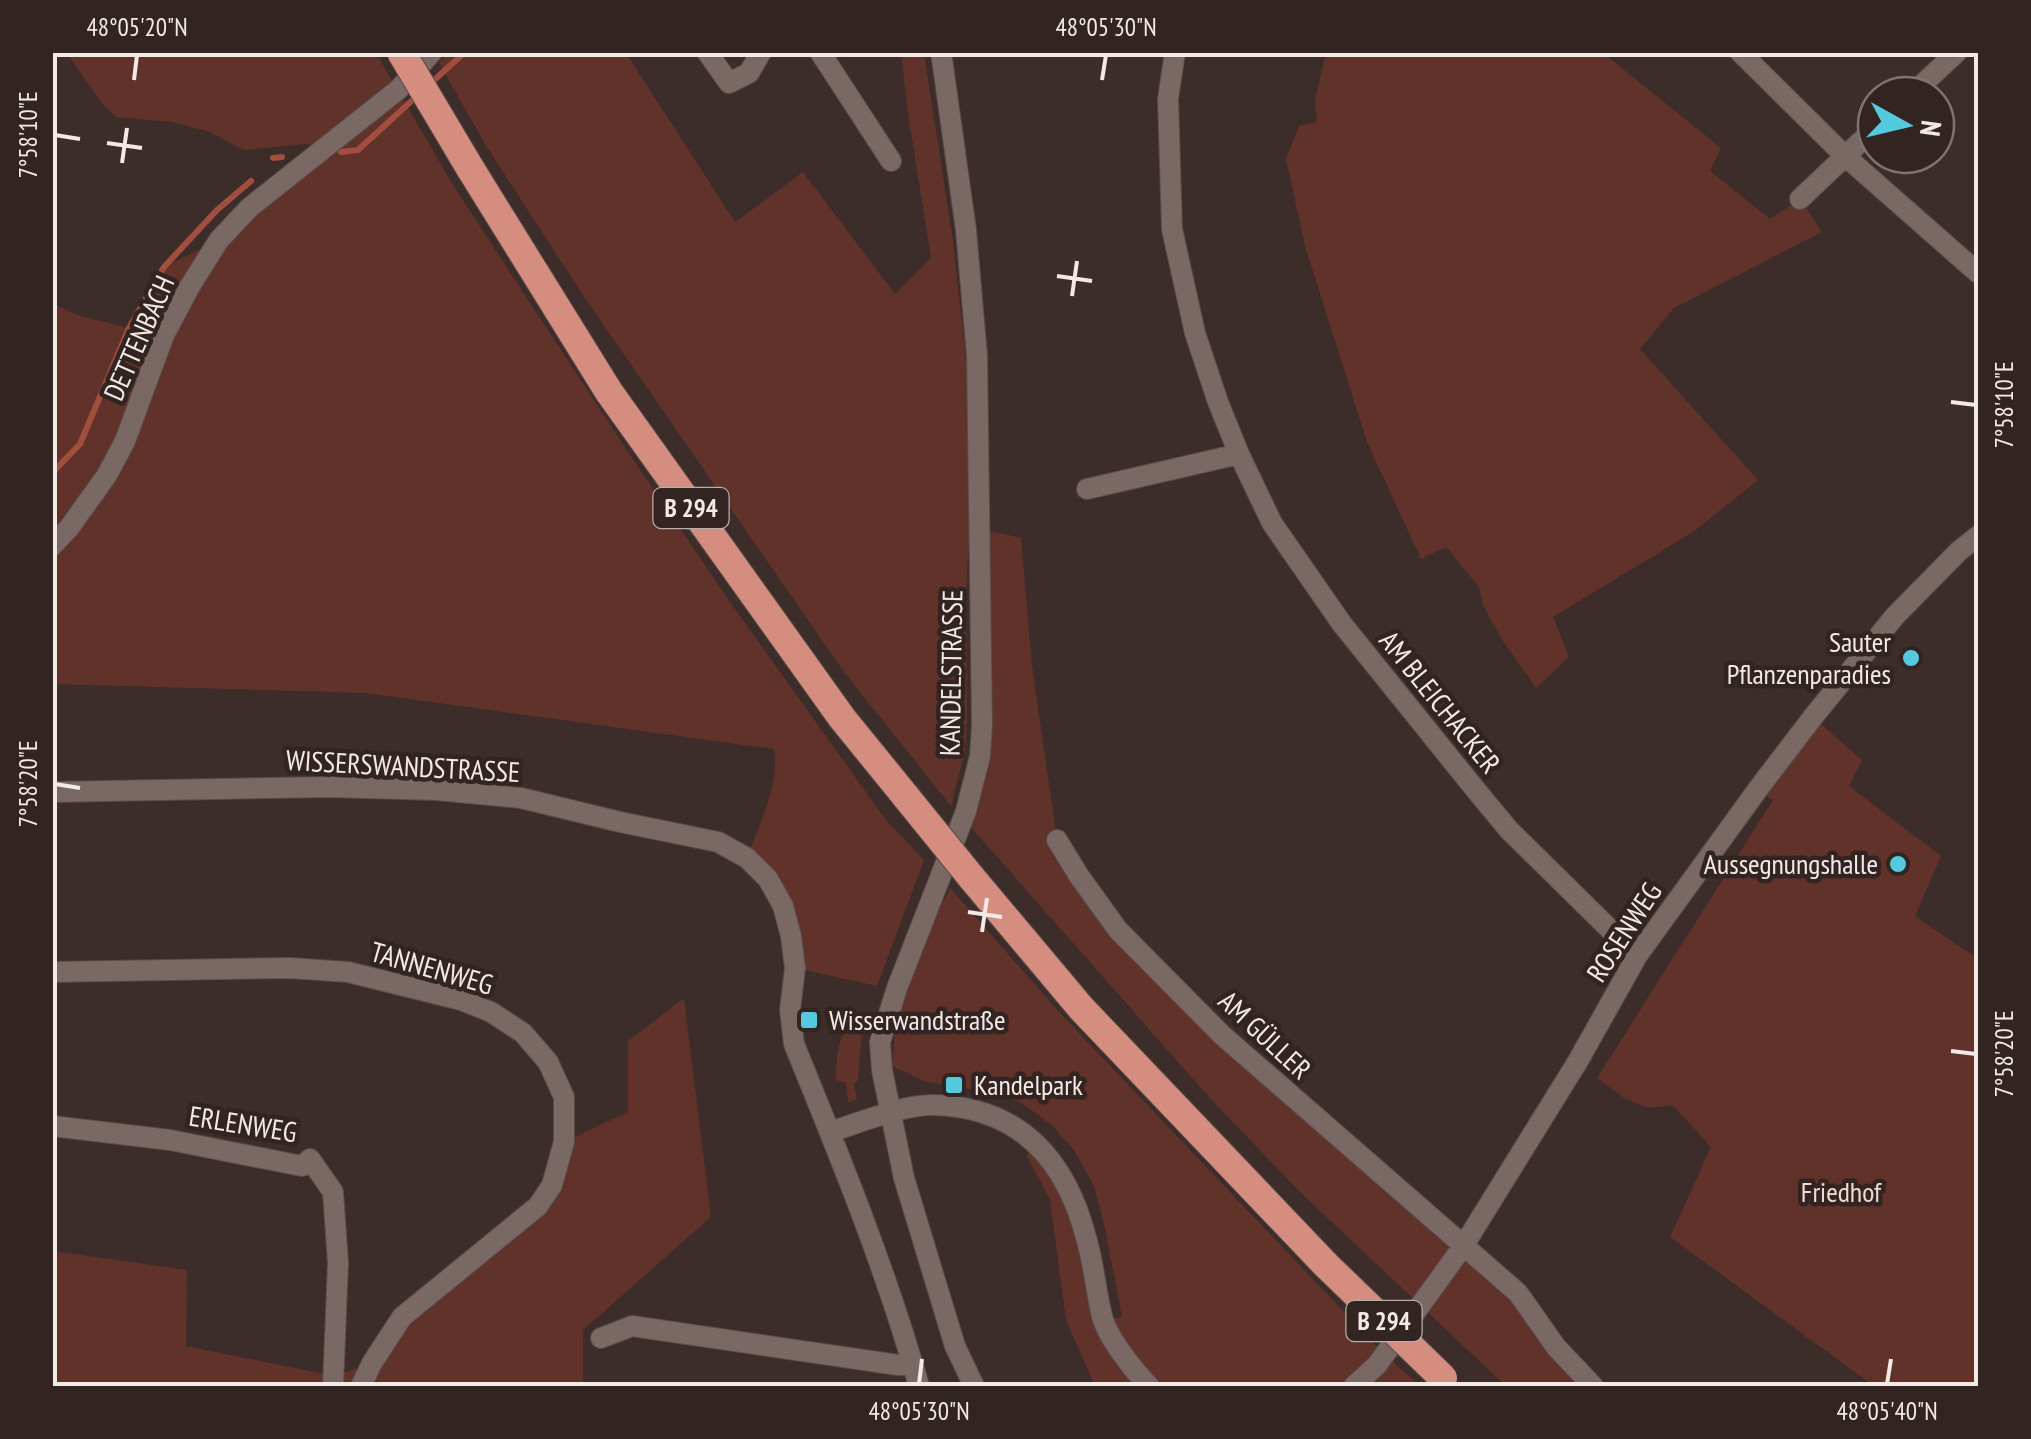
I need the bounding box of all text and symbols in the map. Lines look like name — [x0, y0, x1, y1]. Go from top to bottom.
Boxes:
text: 48°05'20"N — [86, 11, 188, 43]
text: 48°05'30"N — [1055, 11, 1157, 43]
north arrow — [1856, 75, 1956, 175]
text: 7°58'10"E — [12, 91, 44, 179]
text: N — [1912, 118, 1951, 139]
street label: DETTENBACH — [95, 269, 183, 406]
text: 7°58'10"E — [1988, 361, 2020, 449]
road number: B 294 — [654, 488, 728, 528]
street label: KANDELSTRASSE — [931, 590, 970, 756]
street label: AM BLEICHACKER — [1372, 623, 1509, 781]
place label: Sauter Pflanzenparadies — [1727, 623, 1891, 692]
marker: Sauter Pflanzenparadies — [1900, 647, 1922, 669]
text: 7°58'20"E — [12, 740, 44, 828]
street label: WISSERSWANDSTRASSE — [285, 741, 521, 790]
place label: Aussegnungshalle — [1704, 845, 1878, 882]
marker: Aussegnungshalle — [1887, 853, 1909, 875]
street label: ROSENWEG — [1578, 875, 1670, 989]
street label: TANNENWEG — [366, 932, 498, 1003]
street label: AM GÜLLER — [1211, 982, 1320, 1087]
place label: Wisserwandstraße — [829, 1001, 1005, 1038]
marker: Wisserwandstraße — [798, 1009, 820, 1031]
text: 7°58'20"E — [1988, 1010, 2020, 1098]
place label: Kandelpark — [974, 1066, 1083, 1103]
marker: Kandelpark — [943, 1074, 965, 1096]
street label: ERLENWEG — [186, 1097, 300, 1150]
park label: Friedhof — [1801, 1173, 1883, 1210]
road number: B 294 — [1346, 1301, 1422, 1341]
text: 48°05'30"N — [868, 1395, 970, 1427]
text: 48°05'40"N — [1836, 1395, 1938, 1427]

